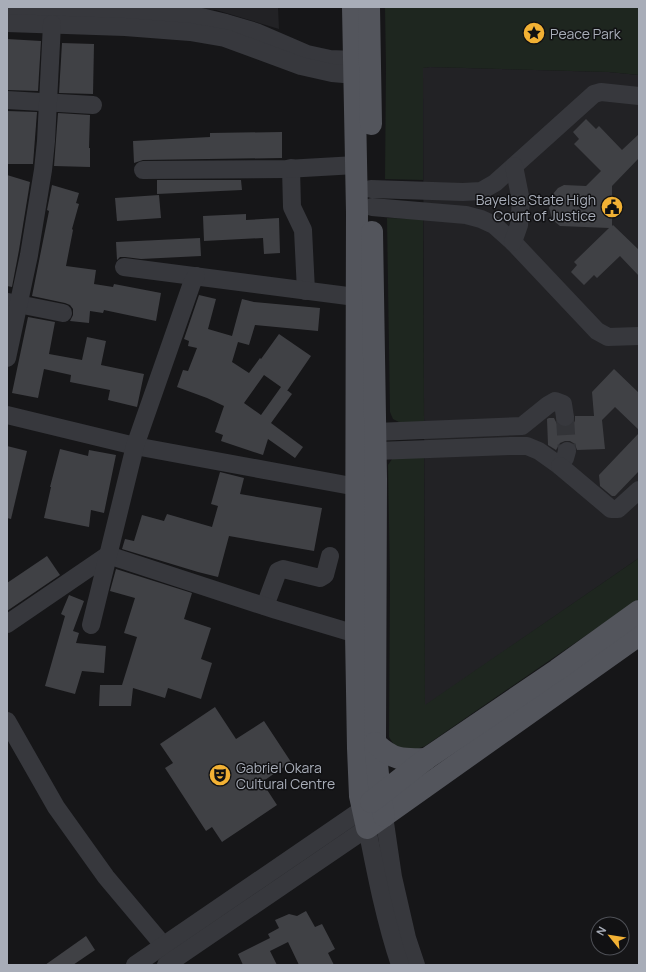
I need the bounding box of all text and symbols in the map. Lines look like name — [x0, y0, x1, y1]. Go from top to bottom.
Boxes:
place icon: Peace Park — [521, 20, 547, 46]
place label: Peace Park — [550, 24, 622, 43]
place label: Bayelsa State High Court of Justice — [476, 190, 596, 225]
public building icon: Bayelsa State High Court of Justice — [599, 194, 625, 220]
place label: Gabriel Okara Cultural Centre — [236, 758, 335, 793]
theatre icon: Gabriel Okara Cultural Centre — [207, 762, 233, 788]
north arrow — [590, 916, 630, 956]
text: N — [592, 923, 609, 938]

